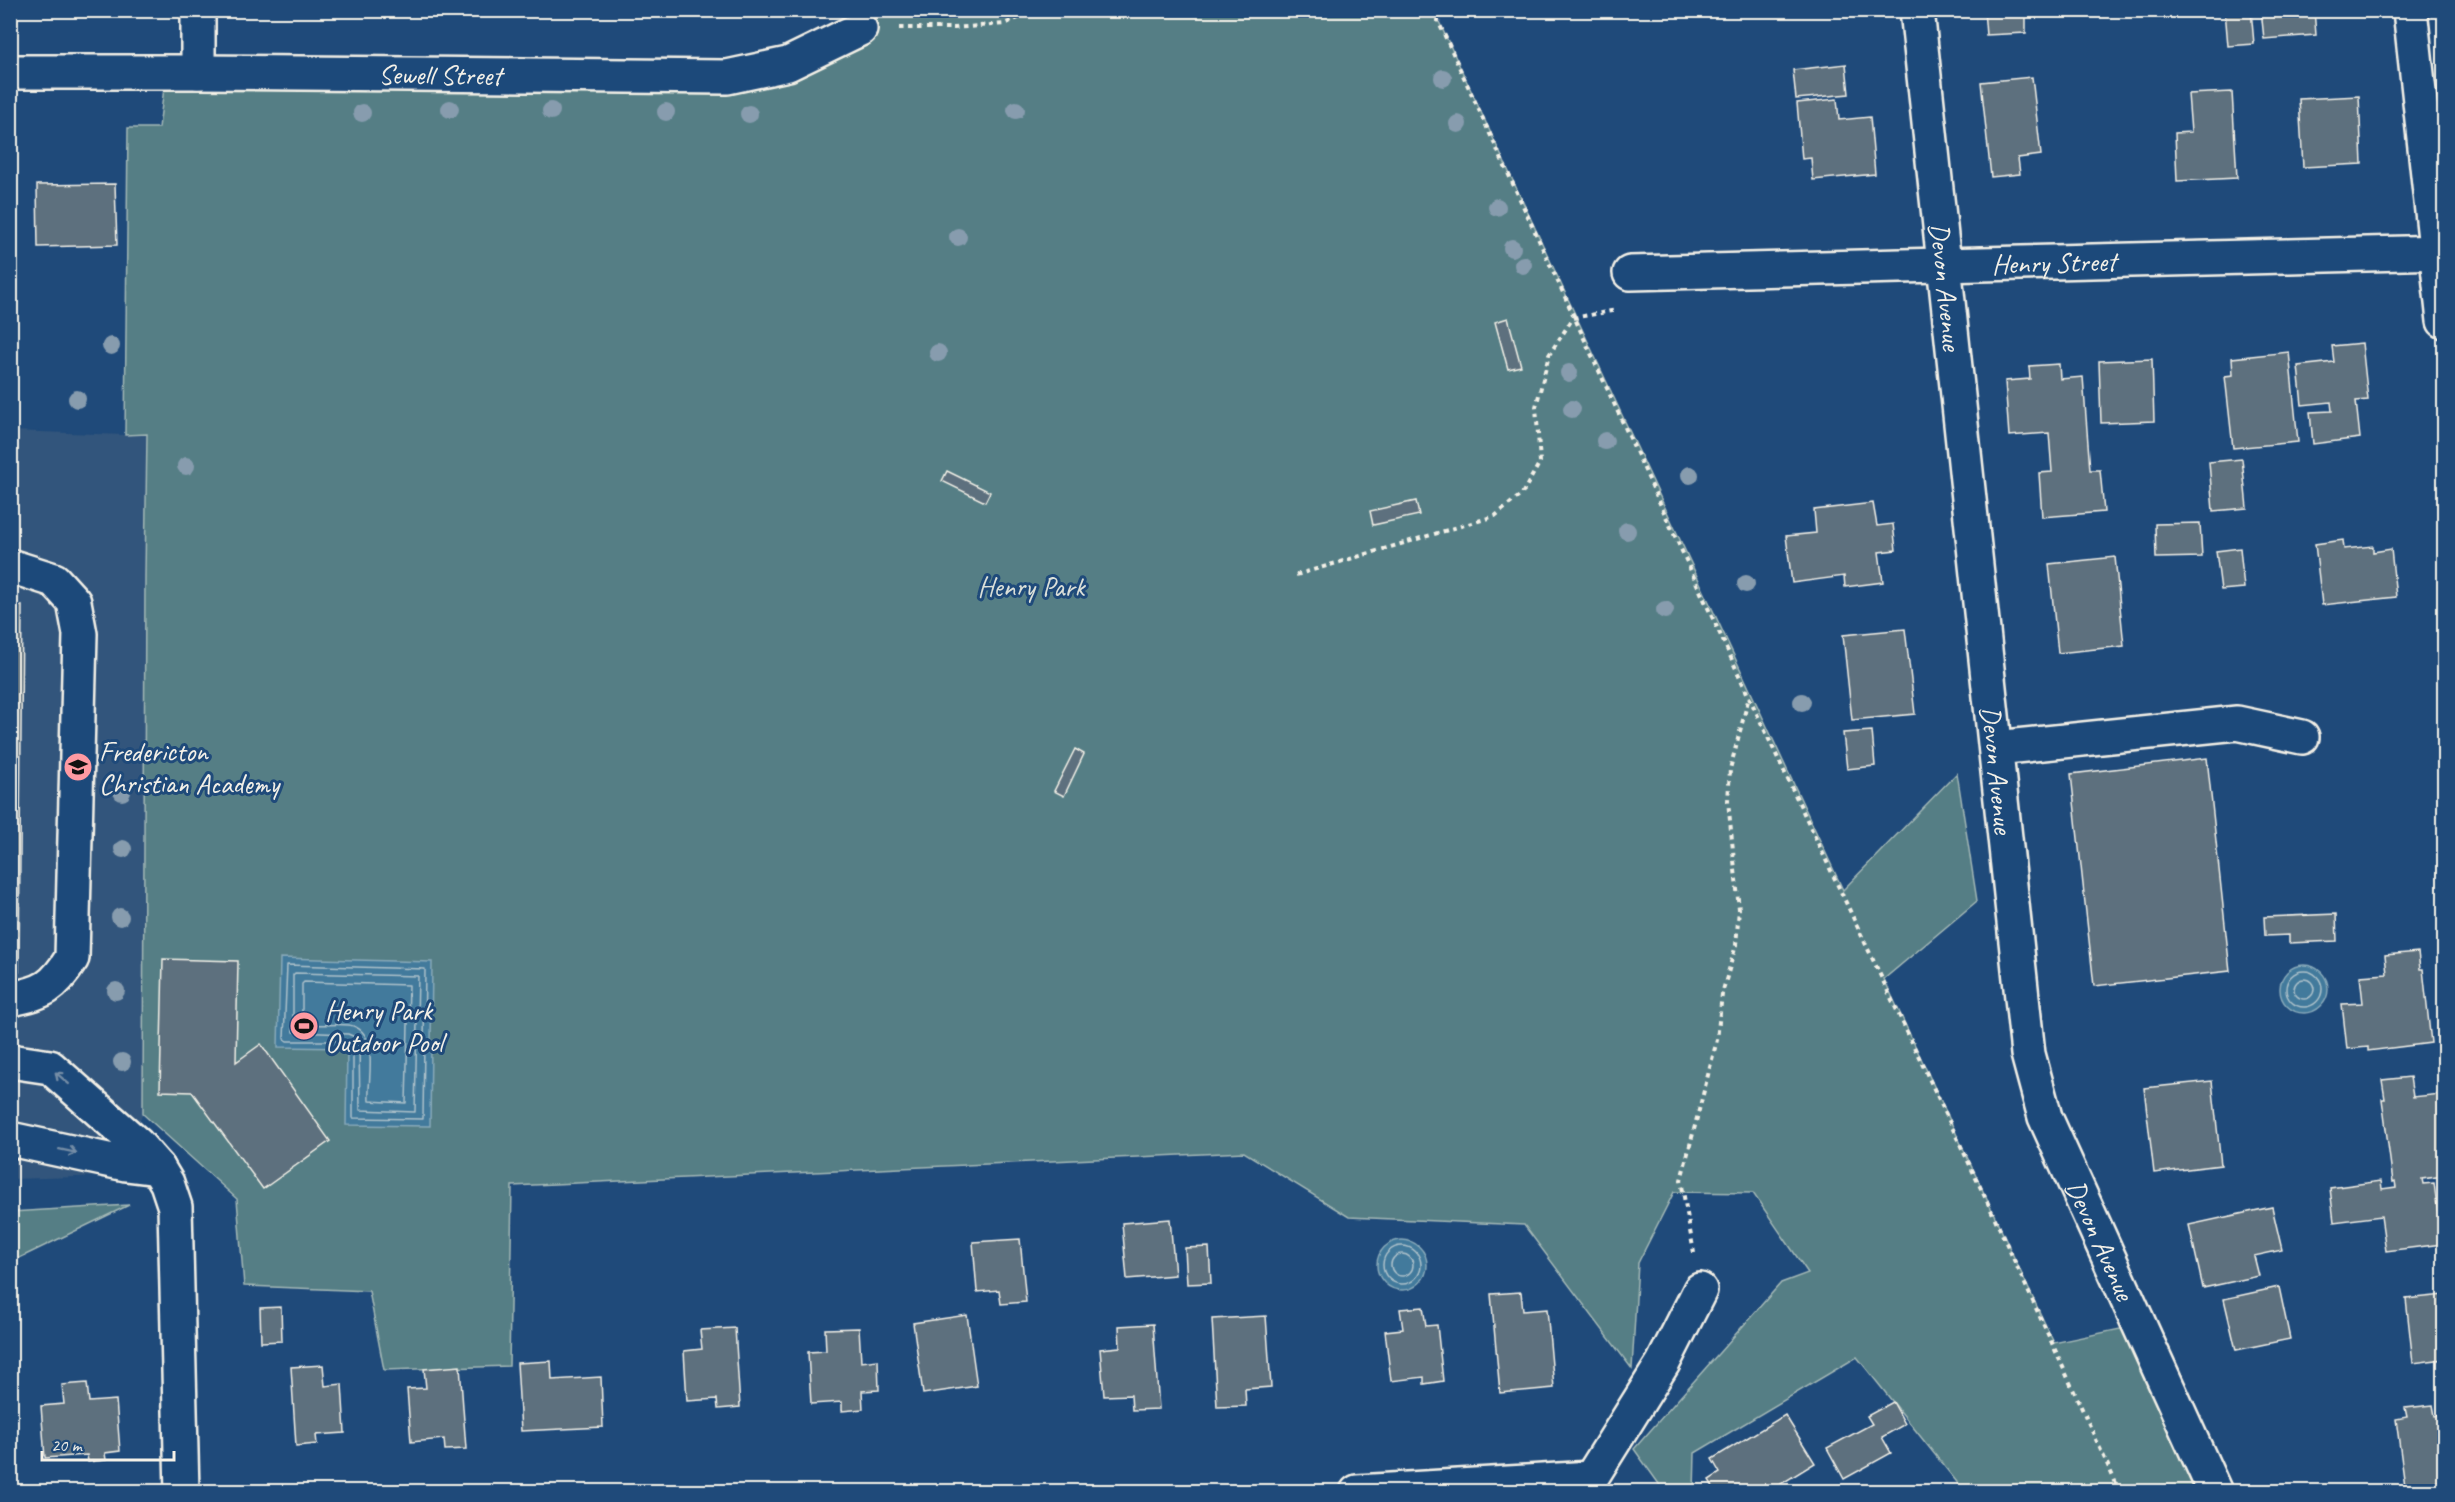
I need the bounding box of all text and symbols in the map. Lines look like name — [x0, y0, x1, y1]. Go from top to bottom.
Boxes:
street label: Sewell Street — [378, 56, 505, 92]
street label: Devon Avenue — [1922, 221, 1971, 354]
street label: Henry Street — [1991, 243, 2120, 281]
park label: Henry Park — [978, 569, 1086, 604]
street label: Devon Avenue — [1974, 704, 2022, 837]
place label: Fredericton Christian Academy — [99, 734, 281, 801]
school or university icon: Fredericton Christian Academy — [62, 751, 94, 783]
place label: Henry Park Outdoor Pool — [325, 993, 448, 1060]
sports icon: Henry Park Outdoor Pool — [288, 1010, 320, 1042]
one-way arrow — [55, 1071, 70, 1085]
one-way arrow — [58, 1146, 77, 1158]
street label: Devon Avenue — [2058, 1174, 2144, 1307]
scale bar — [42, 1424, 174, 1462]
text: 20 m — [51, 1434, 84, 1456]

